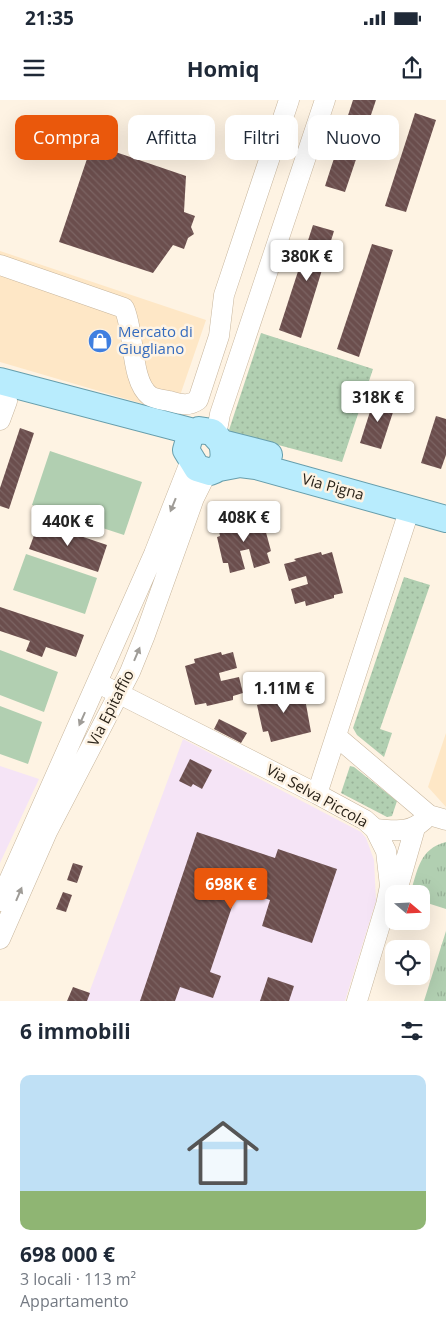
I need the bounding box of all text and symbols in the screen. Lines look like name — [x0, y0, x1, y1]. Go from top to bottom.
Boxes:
text: 21:35 — [25, 5, 74, 31]
text: Homiq — [187, 53, 259, 83]
icon: menu — [20, 54, 48, 82]
icon: share — [398, 54, 426, 82]
chip: Compra — [15, 115, 118, 160]
chip: Affitta — [128, 115, 215, 160]
chip: Filtri — [225, 115, 298, 160]
chip: Nuovo — [308, 115, 399, 160]
pin: 380K € — [266, 240, 348, 282]
text: 380K € — [281, 245, 333, 267]
place label: Mercato di Giugliano — [118, 321, 193, 358]
shop icon: Mercato di Giugliano — [87, 328, 113, 354]
pin: 318K € — [337, 380, 419, 423]
text: 318K € — [352, 386, 404, 408]
street label: Via Pigna — [300, 468, 366, 504]
one-way arrow — [169, 498, 177, 513]
pin: 408K € — [203, 500, 285, 543]
pin: 440K € — [27, 504, 109, 547]
text: 408K € — [218, 506, 270, 528]
text: 440K € — [42, 510, 94, 532]
one-way arrow — [134, 647, 142, 661]
street label: Via Epitaffio — [82, 666, 138, 749]
pin: 1.11M € — [238, 672, 330, 714]
text: 1.11M € — [254, 677, 314, 699]
one-way arrow — [77, 712, 85, 726]
street label: Via Selva Piccola — [263, 759, 372, 831]
pin: 698K € — [190, 868, 272, 910]
text: 698K € — [205, 873, 257, 895]
north arrow — [385, 885, 430, 930]
map controls — [385, 885, 430, 985]
one-way arrow — [16, 887, 24, 901]
button: locate — [385, 940, 430, 985]
text: 6 immobili — [20, 1017, 131, 1045]
icon: filters — [398, 1017, 426, 1045]
icon: home — [178, 1108, 268, 1198]
text: 698 000 € — [20, 1240, 115, 1268]
text: 3 locali · 113 m² — [20, 1268, 136, 1290]
text: Appartamento — [20, 1290, 129, 1312]

